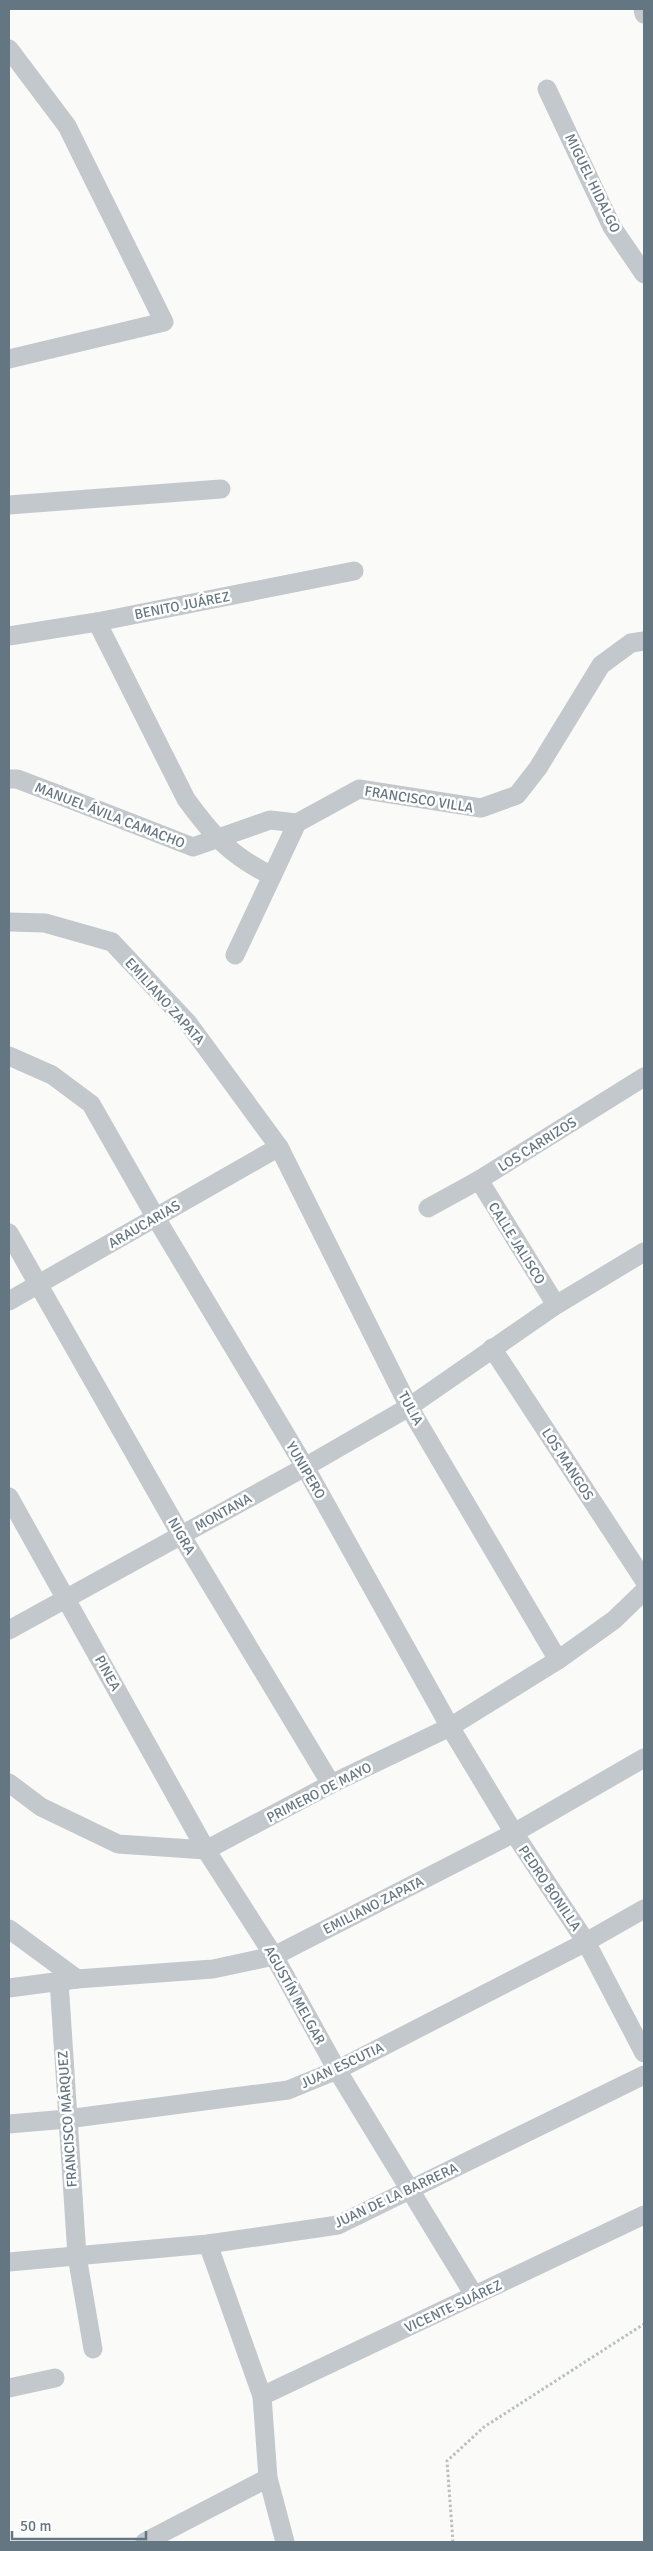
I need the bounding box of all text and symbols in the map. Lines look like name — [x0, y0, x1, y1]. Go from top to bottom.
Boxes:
street label: MIGUEL HIDALGO — [561, 131, 624, 236]
street label: BENITO JUÁREZ — [133, 588, 231, 623]
street label: MANUEL ÁVILA CAMACHO — [32, 779, 187, 852]
street label: FRANCISCO VILLA — [363, 783, 475, 817]
street label: EMILIANO ZAPATA — [121, 954, 208, 1049]
street label: LOS CARRIZOS — [495, 1113, 580, 1175]
street label: ARAUCARIAS — [105, 1197, 183, 1252]
street label: CALLE JALISCO — [485, 1199, 549, 1287]
street label: TULIA — [394, 1388, 427, 1429]
street label: LOS MANGOS — [538, 1425, 597, 1504]
street label: YUNIPERO — [282, 1439, 329, 1502]
street label: MONTANA — [192, 1490, 255, 1535]
street label: NIGRA — [164, 1515, 199, 1558]
street label: PINEA — [91, 1652, 124, 1694]
street label: PRIMERO DE MAYO — [264, 1759, 375, 1826]
street label: PEDRO BONILLA — [515, 1842, 585, 1935]
street label: EMILIANO ZAPATA — [320, 1873, 427, 1938]
street label: AGUSTÍN MELGAR — [260, 1943, 329, 2047]
street label: JUAN ESCUTIA — [298, 2039, 387, 2092]
street label: FRANCISCO MÁRQUEZ — [54, 2050, 81, 2188]
street label: JUAN DE LA BARRERA — [332, 2159, 461, 2232]
street label: VICENTE SUÁREZ — [402, 2276, 505, 2336]
scale bar — [12, 2508, 146, 2540]
text: 50 m — [20, 2517, 51, 2535]

